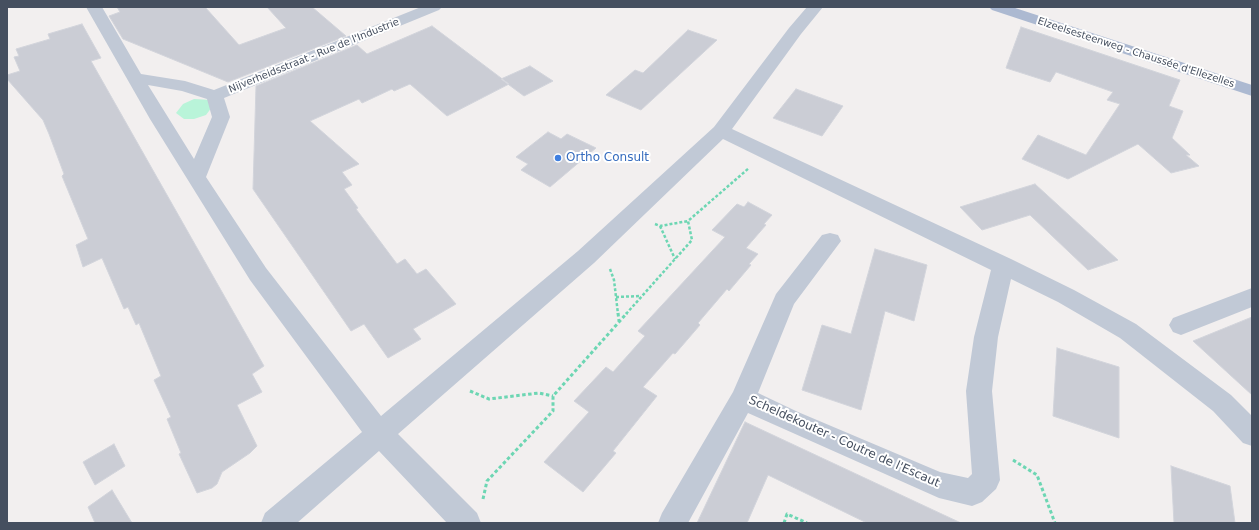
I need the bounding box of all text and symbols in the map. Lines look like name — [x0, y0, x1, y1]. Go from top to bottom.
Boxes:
street label: Elzeelsesteenweg - Chaussée d'Ellezelles — [1036, 15, 1236, 91]
street label: Nijverheidsstraat - Rue de l'Industrie — [227, 16, 401, 96]
place label: Ortho Consult — [566, 151, 649, 165]
marker: Ortho Consult — [553, 153, 563, 163]
street label: Scheldekouter - Coutre de l'Escaut — [746, 393, 942, 491]

